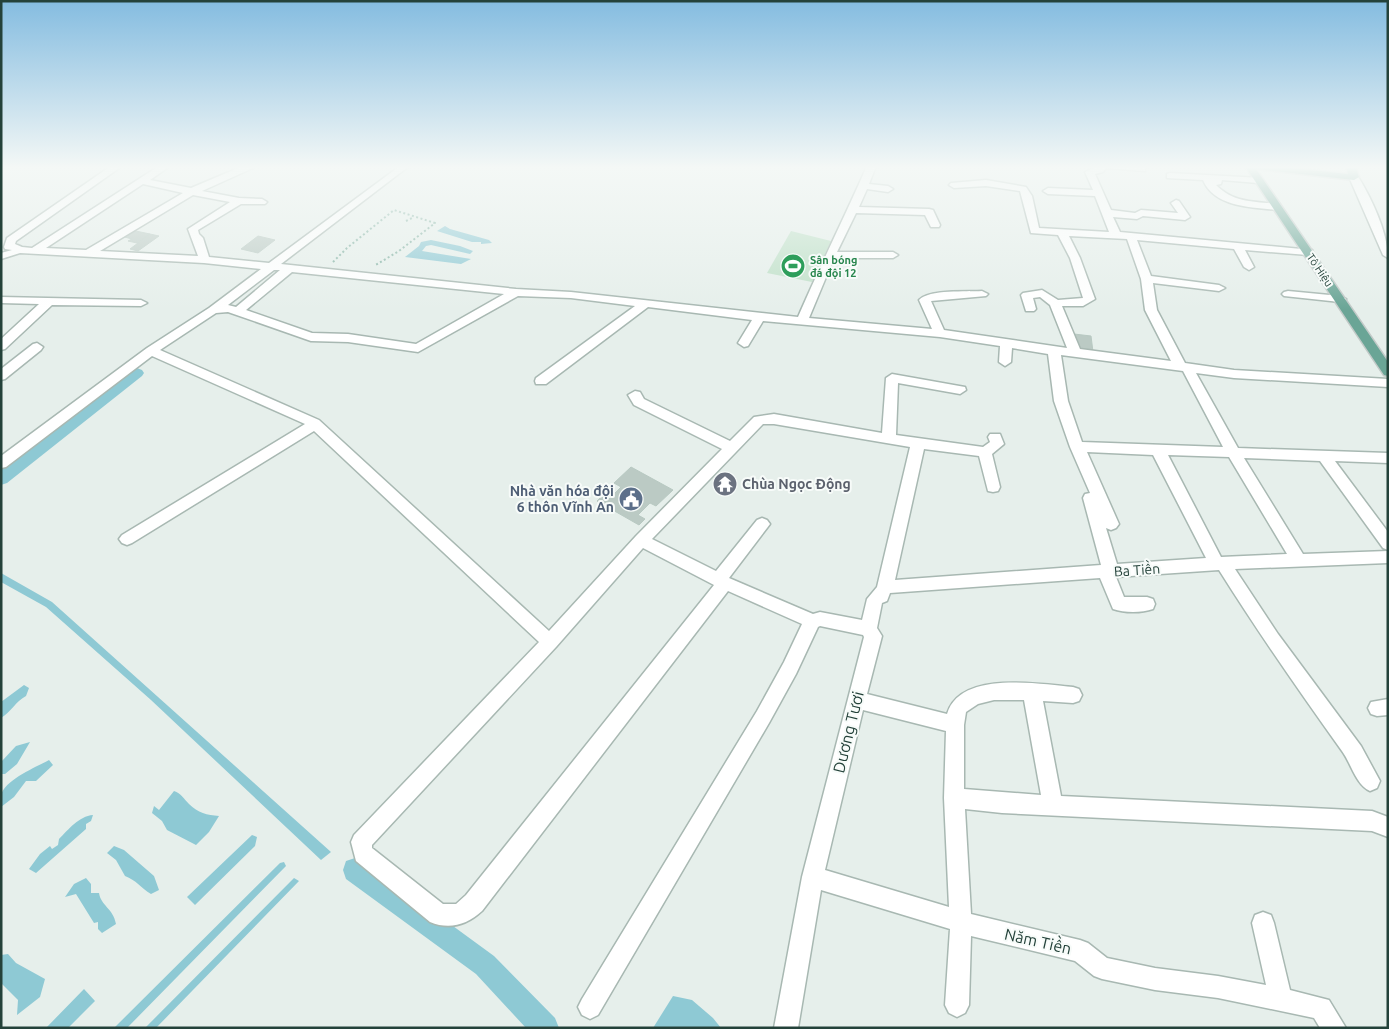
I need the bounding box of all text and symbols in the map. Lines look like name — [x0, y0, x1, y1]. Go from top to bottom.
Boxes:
street label: Tô Hiệu — [1304, 251, 1335, 289]
sports icon: Sân bóng đá đội 12 — [780, 253, 806, 279]
place label: Sân bóng đá đội 12 — [810, 254, 858, 279]
temple icon: Chùa Ngọc Động — [712, 471, 738, 497]
place label: Chùa Ngọc Động — [742, 476, 851, 492]
place label: Nhà văn hóa đội 6 thôn Vĩnh An — [510, 483, 614, 515]
public building icon: Nhà văn hóa đội 6 thôn Vĩnh An — [618, 486, 644, 512]
street label: Ba Tiền — [1113, 558, 1161, 580]
street label: Dương Tươi — [829, 689, 867, 775]
street label: Năm Tiền — [1003, 922, 1074, 957]

